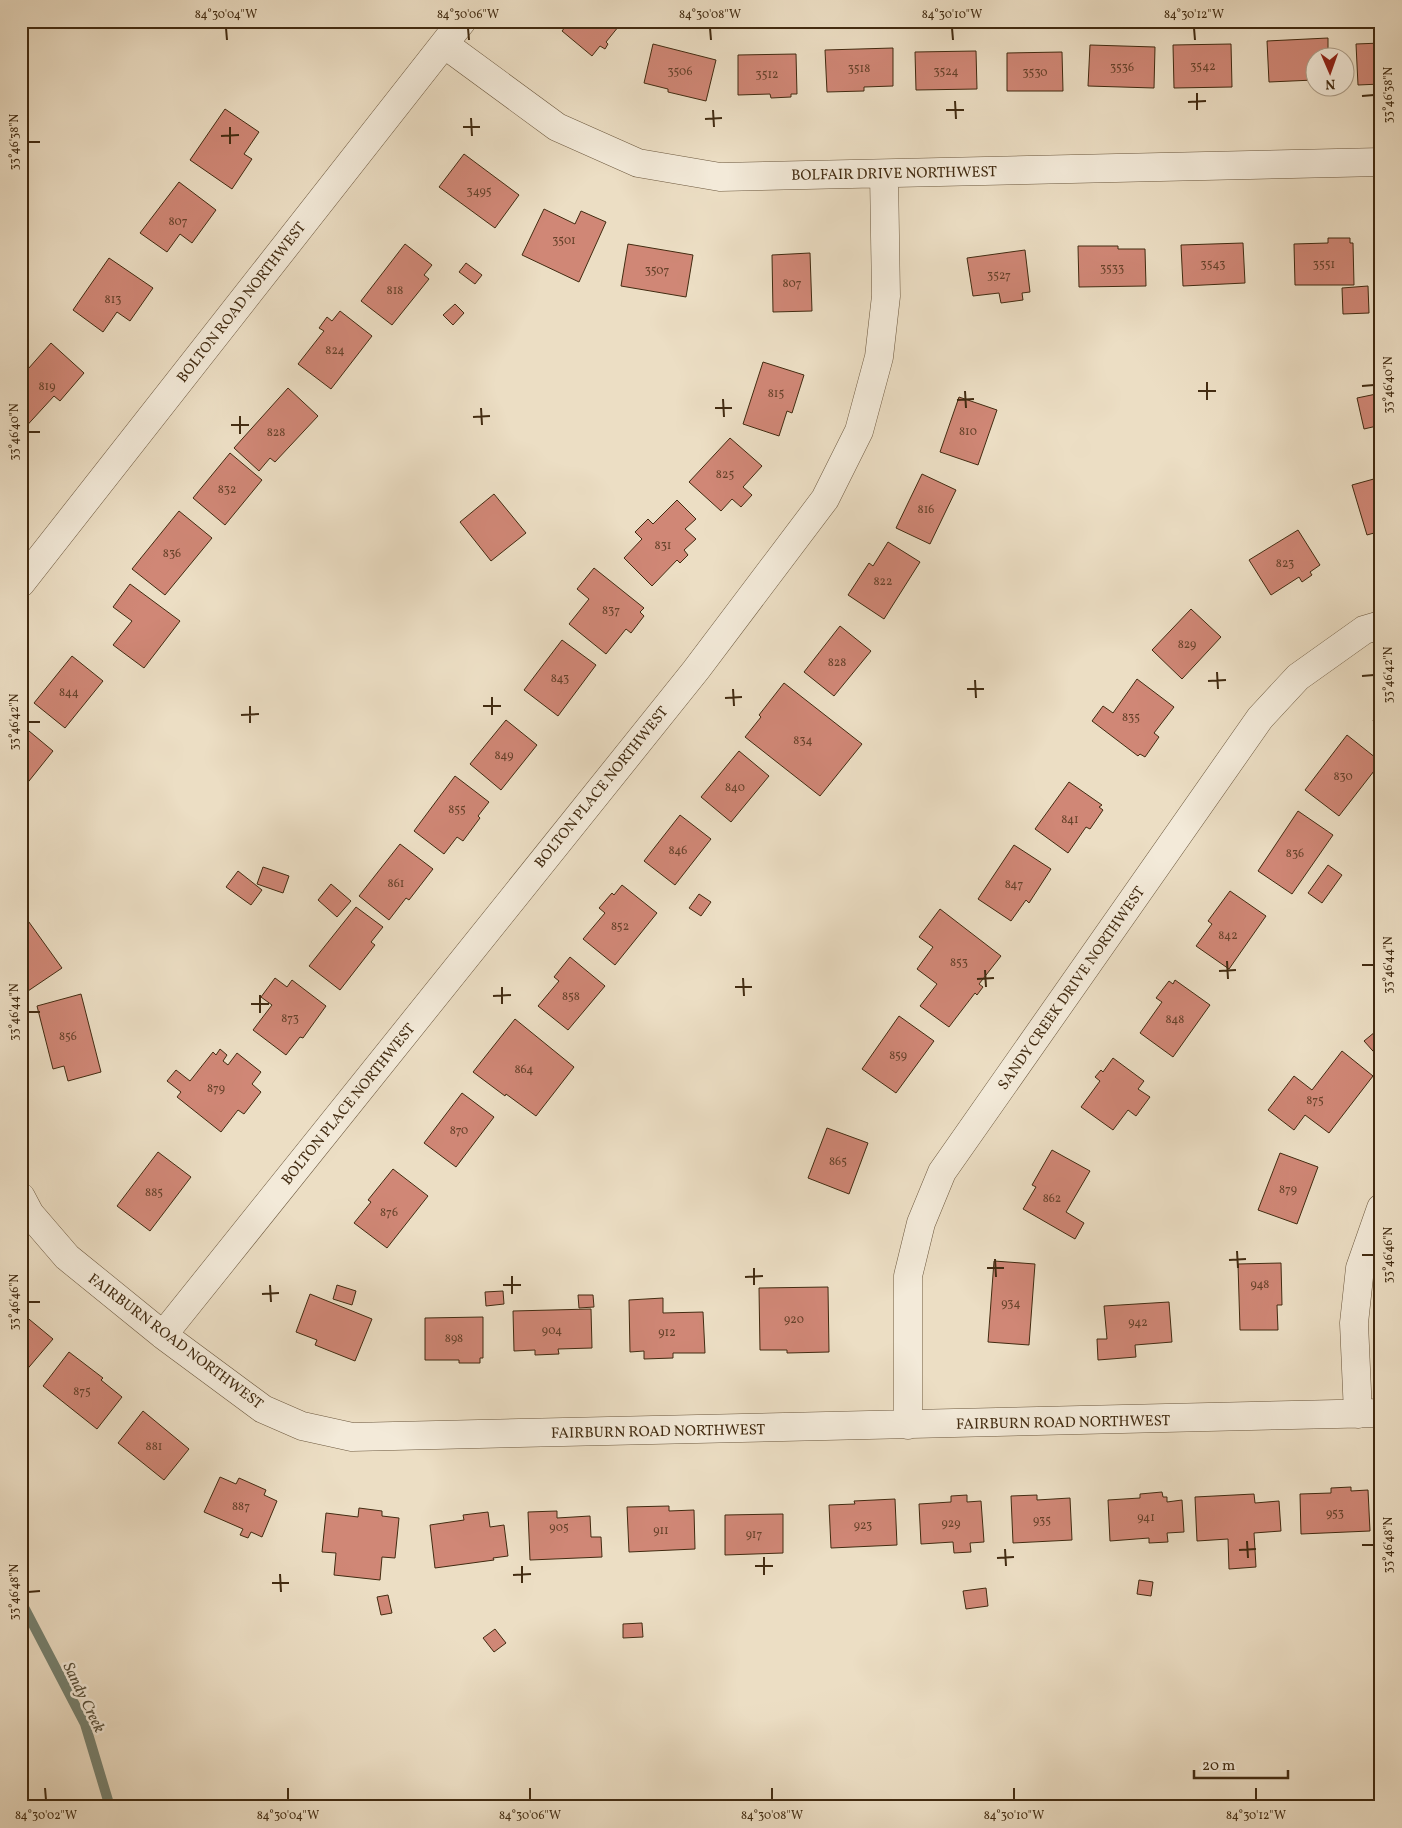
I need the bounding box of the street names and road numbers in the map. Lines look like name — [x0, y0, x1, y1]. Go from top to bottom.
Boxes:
street label: BOLFAIR DRIVE NORTHWEST — [791, 162, 997, 187]
street label: BOLTON ROAD NORTHWEST — [173, 218, 312, 388]
street label: BOLTON PLACE NORTHWEST — [530, 702, 674, 873]
street label: SANDY CREEK DRIVE NORTHWEST — [994, 883, 1151, 1095]
street label: BOLTON PLACE NORTHWEST — [277, 1019, 421, 1190]
street label: FAIRBURN ROAD NORTHWEST — [83, 1269, 267, 1415]
street label: FAIRBURN ROAD NORTHWEST — [956, 1411, 1171, 1436]
street label: FAIRBURN ROAD NORTHWEST — [551, 1420, 766, 1445]

